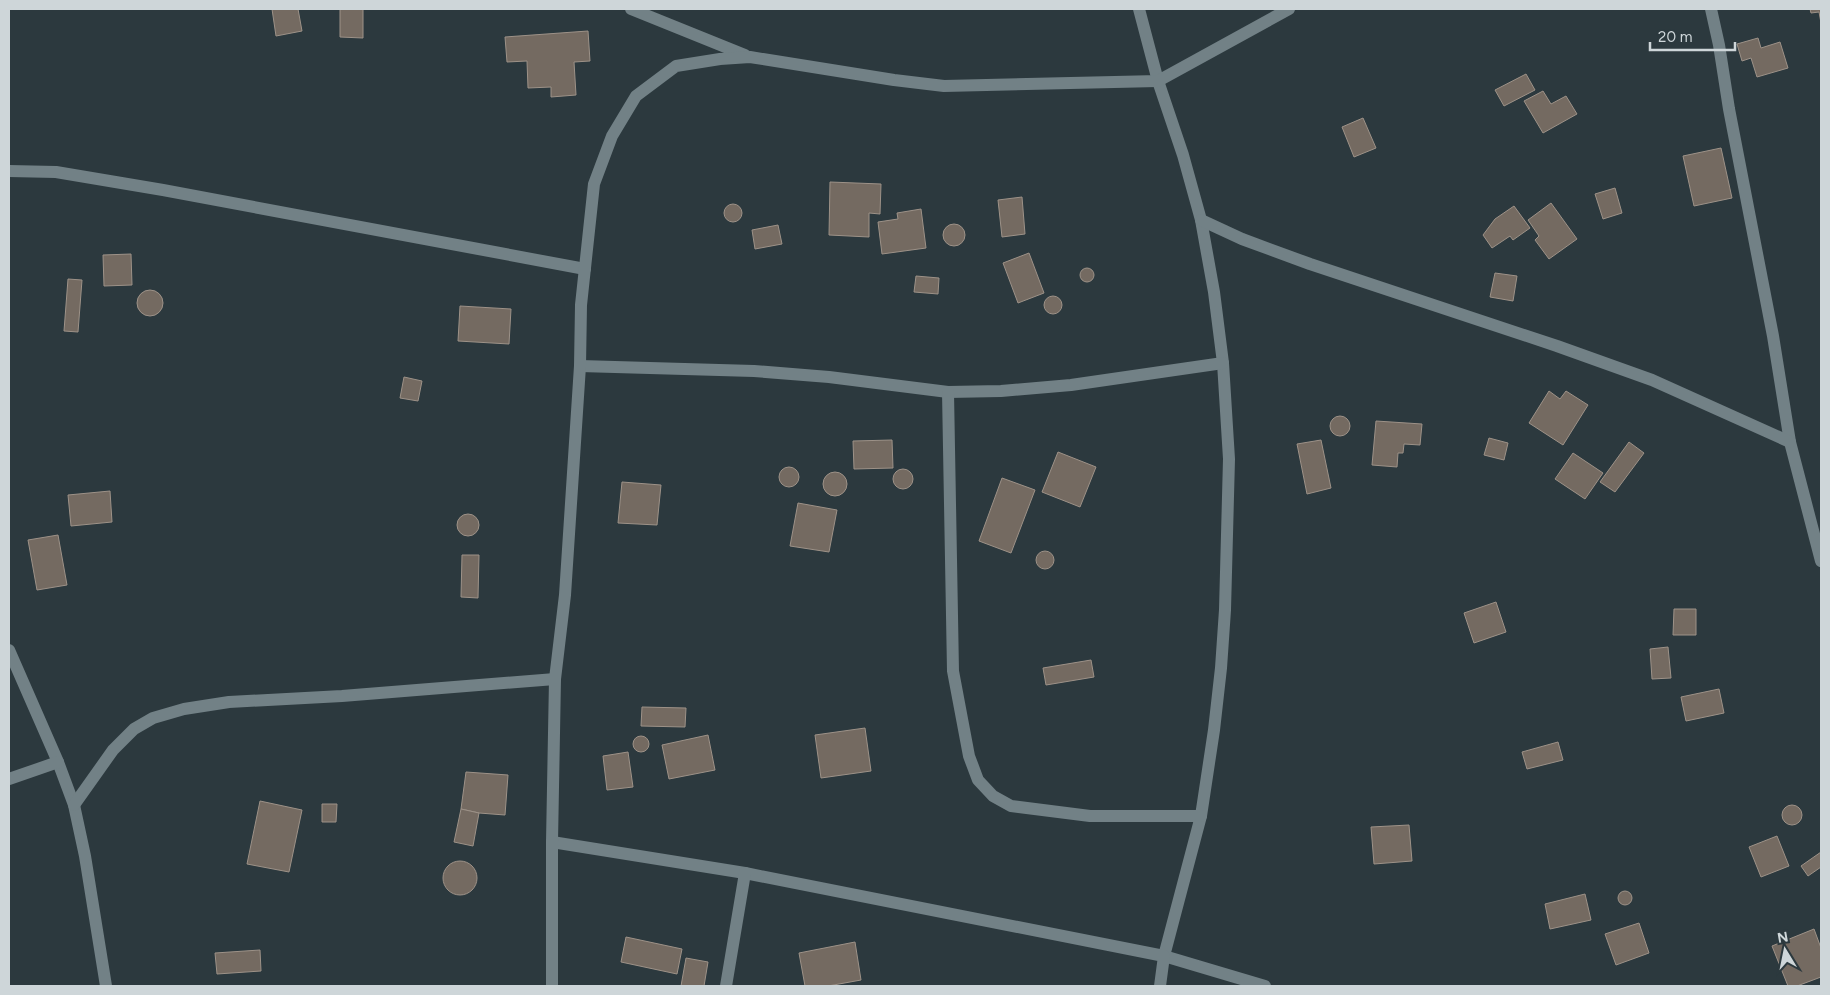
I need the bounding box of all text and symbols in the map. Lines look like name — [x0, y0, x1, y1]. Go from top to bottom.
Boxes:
scale bar — [1650, 20, 1735, 52]
text: 20 m — [1658, 28, 1692, 46]
north arrow — [1760, 925, 1810, 975]
text: N — [1776, 928, 1790, 947]

